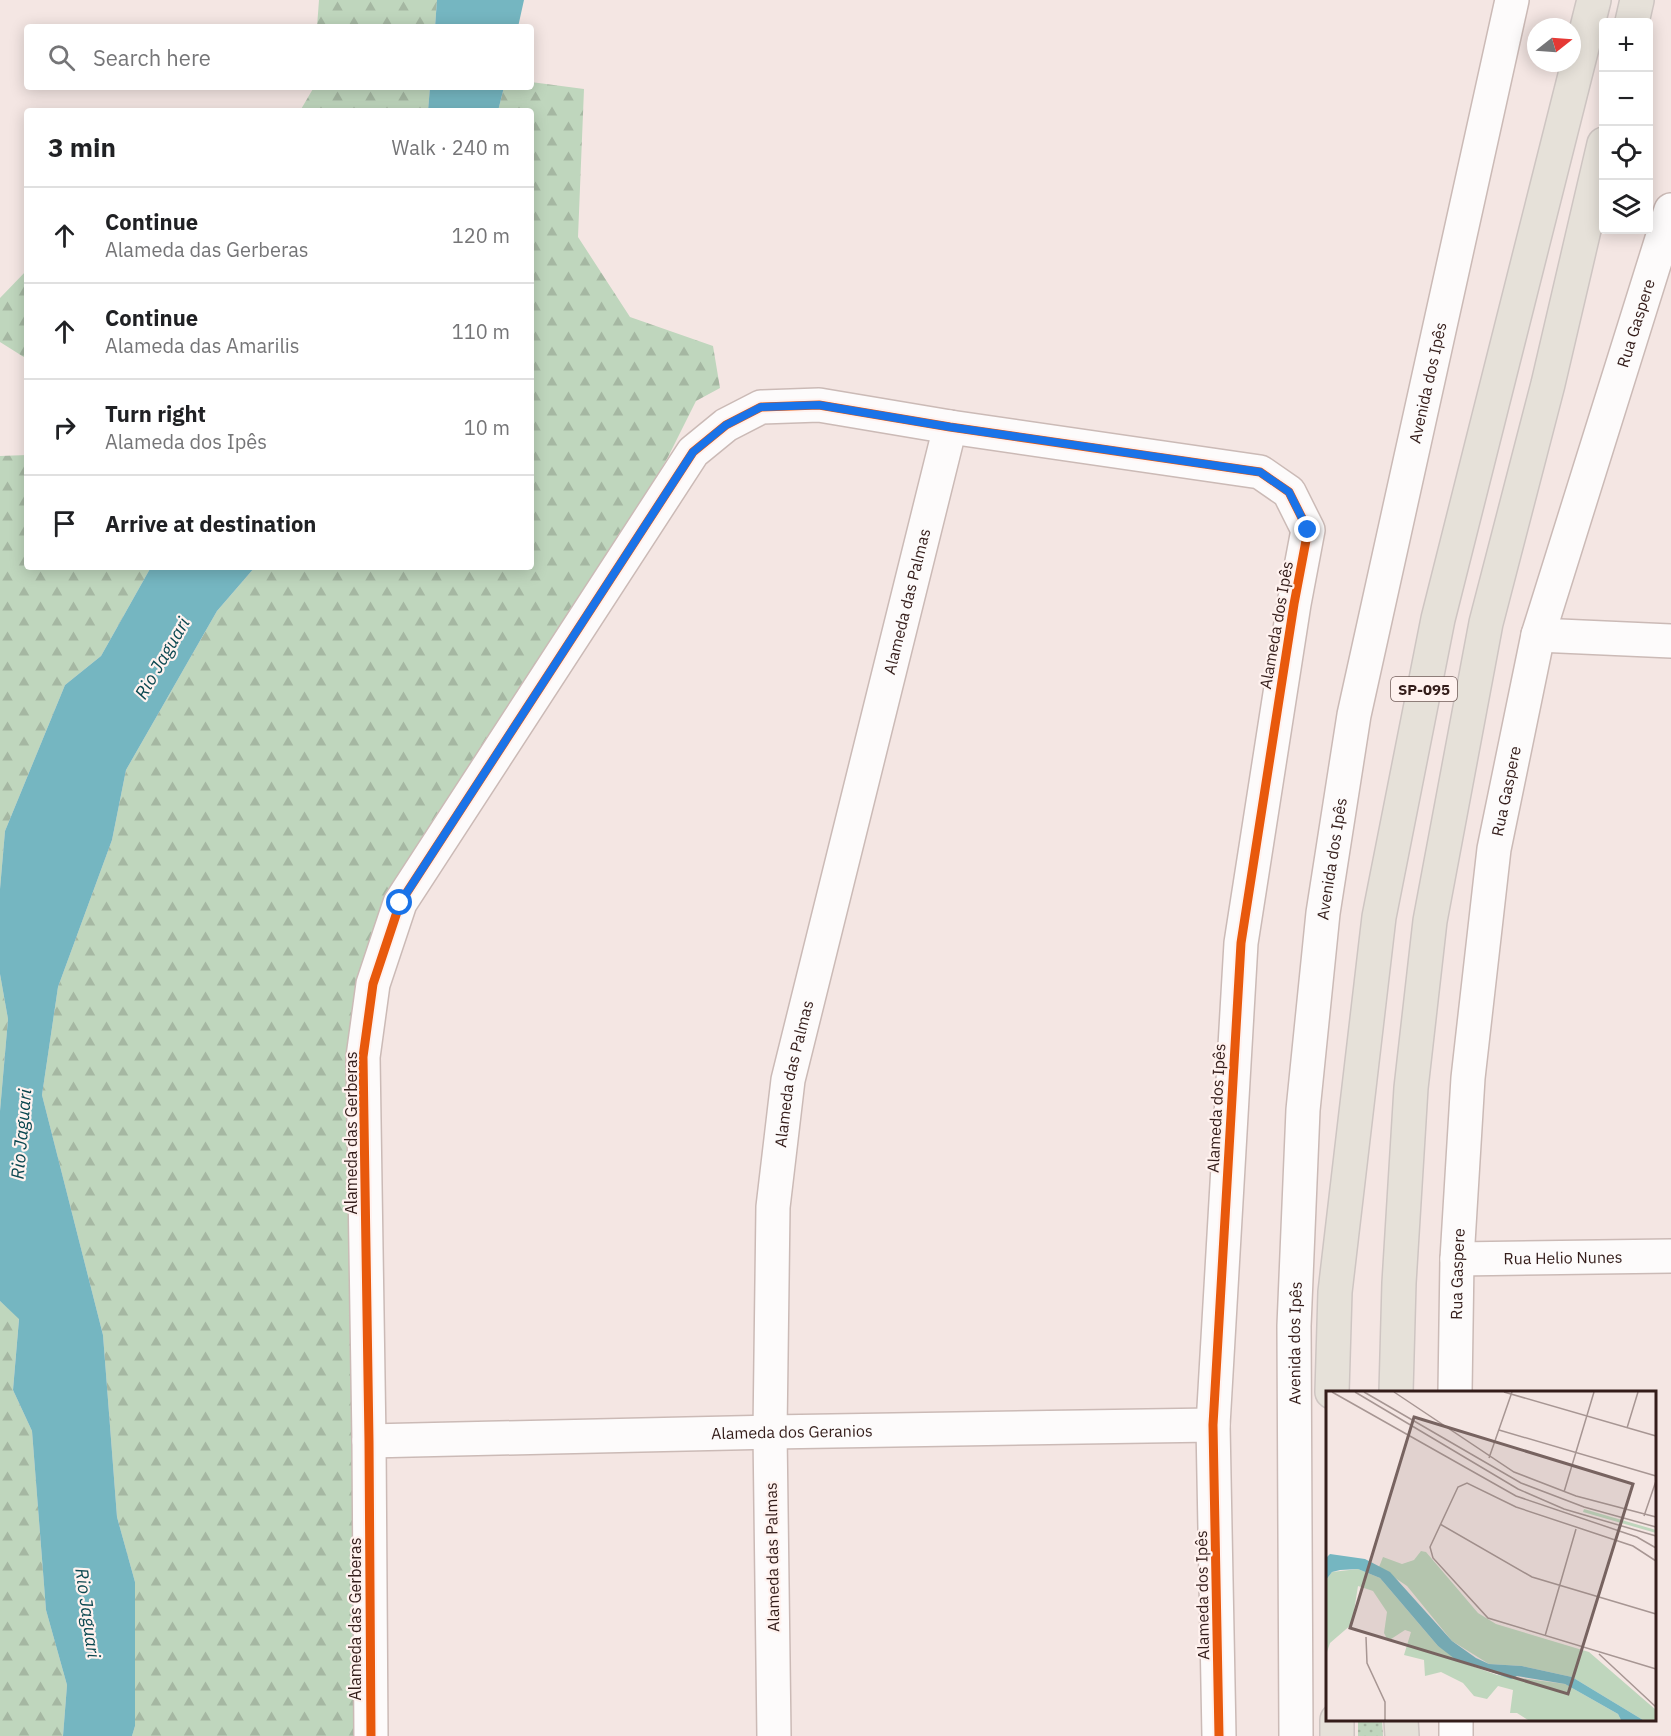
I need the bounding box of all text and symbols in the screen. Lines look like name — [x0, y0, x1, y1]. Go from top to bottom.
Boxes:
north arrow — [1527, 18, 1581, 72]
map controls — [1599, 18, 1653, 234]
button: + — [1599, 18, 1653, 72]
search box — [24, 24, 534, 90]
icon: search — [45, 41, 78, 74]
text: Search here — [93, 43, 211, 72]
button: − — [1599, 72, 1653, 126]
button: locate — [1599, 126, 1653, 180]
text: 3 min — [48, 130, 116, 164]
text: Walk · 240 m — [392, 134, 510, 161]
button: layers — [1599, 180, 1653, 234]
text: Continue — [105, 207, 198, 236]
icon: ahead — [48, 219, 81, 252]
text: 120 m — [452, 222, 510, 249]
text: Alameda das Gerberas — [105, 236, 309, 263]
street label: Rua Gaspere — [1612, 276, 1659, 370]
text: Continue — [105, 303, 198, 332]
icon: ahead — [48, 315, 81, 348]
text: 110 m — [452, 318, 510, 345]
street label: Avenida dos Ipês — [1404, 320, 1451, 445]
text: Alameda das Amarilis — [105, 332, 300, 359]
text: Turn right — [105, 399, 206, 428]
icon: right — [48, 411, 81, 444]
text: 10 m — [464, 414, 510, 441]
text: Alameda dos Ipês — [105, 428, 267, 455]
icon: arrive — [48, 507, 81, 540]
text: Arrive at destination — [105, 509, 316, 538]
route end — [1294, 516, 1320, 542]
street label: Alameda das Palmas — [879, 526, 934, 677]
street label: Alameda dos Ipês — [1255, 559, 1297, 691]
water label: Rio Jaguari — [129, 613, 195, 703]
road number: SP-095 — [1391, 677, 1457, 701]
street label: Rua Gaspere — [1487, 744, 1525, 838]
street label: Avenida dos Ipês — [1312, 796, 1351, 921]
route start — [386, 889, 412, 915]
street label: Alameda das Palmas — [770, 998, 817, 1148]
street label: Alameda dos Ipês — [1203, 1043, 1229, 1173]
street label: Alameda das Gerberas — [341, 1052, 361, 1214]
water label: Rio Jaguari — [6, 1088, 36, 1180]
street label: Rua Gaspere — [1446, 1227, 1469, 1320]
street label: Rua Helio Nunes — [1503, 1247, 1623, 1268]
street label: Avenida dos Ipês — [1284, 1281, 1306, 1405]
inset map — [1326, 1391, 1656, 1721]
street label: Alameda dos Geranios — [711, 1420, 873, 1443]
street label: Alameda das Palmas — [761, 1482, 783, 1632]
street label: Alameda dos Ipês — [1191, 1530, 1213, 1660]
street label: Alameda das Gerberas — [345, 1538, 365, 1700]
water label: Rio Jaguari — [70, 1567, 106, 1660]

